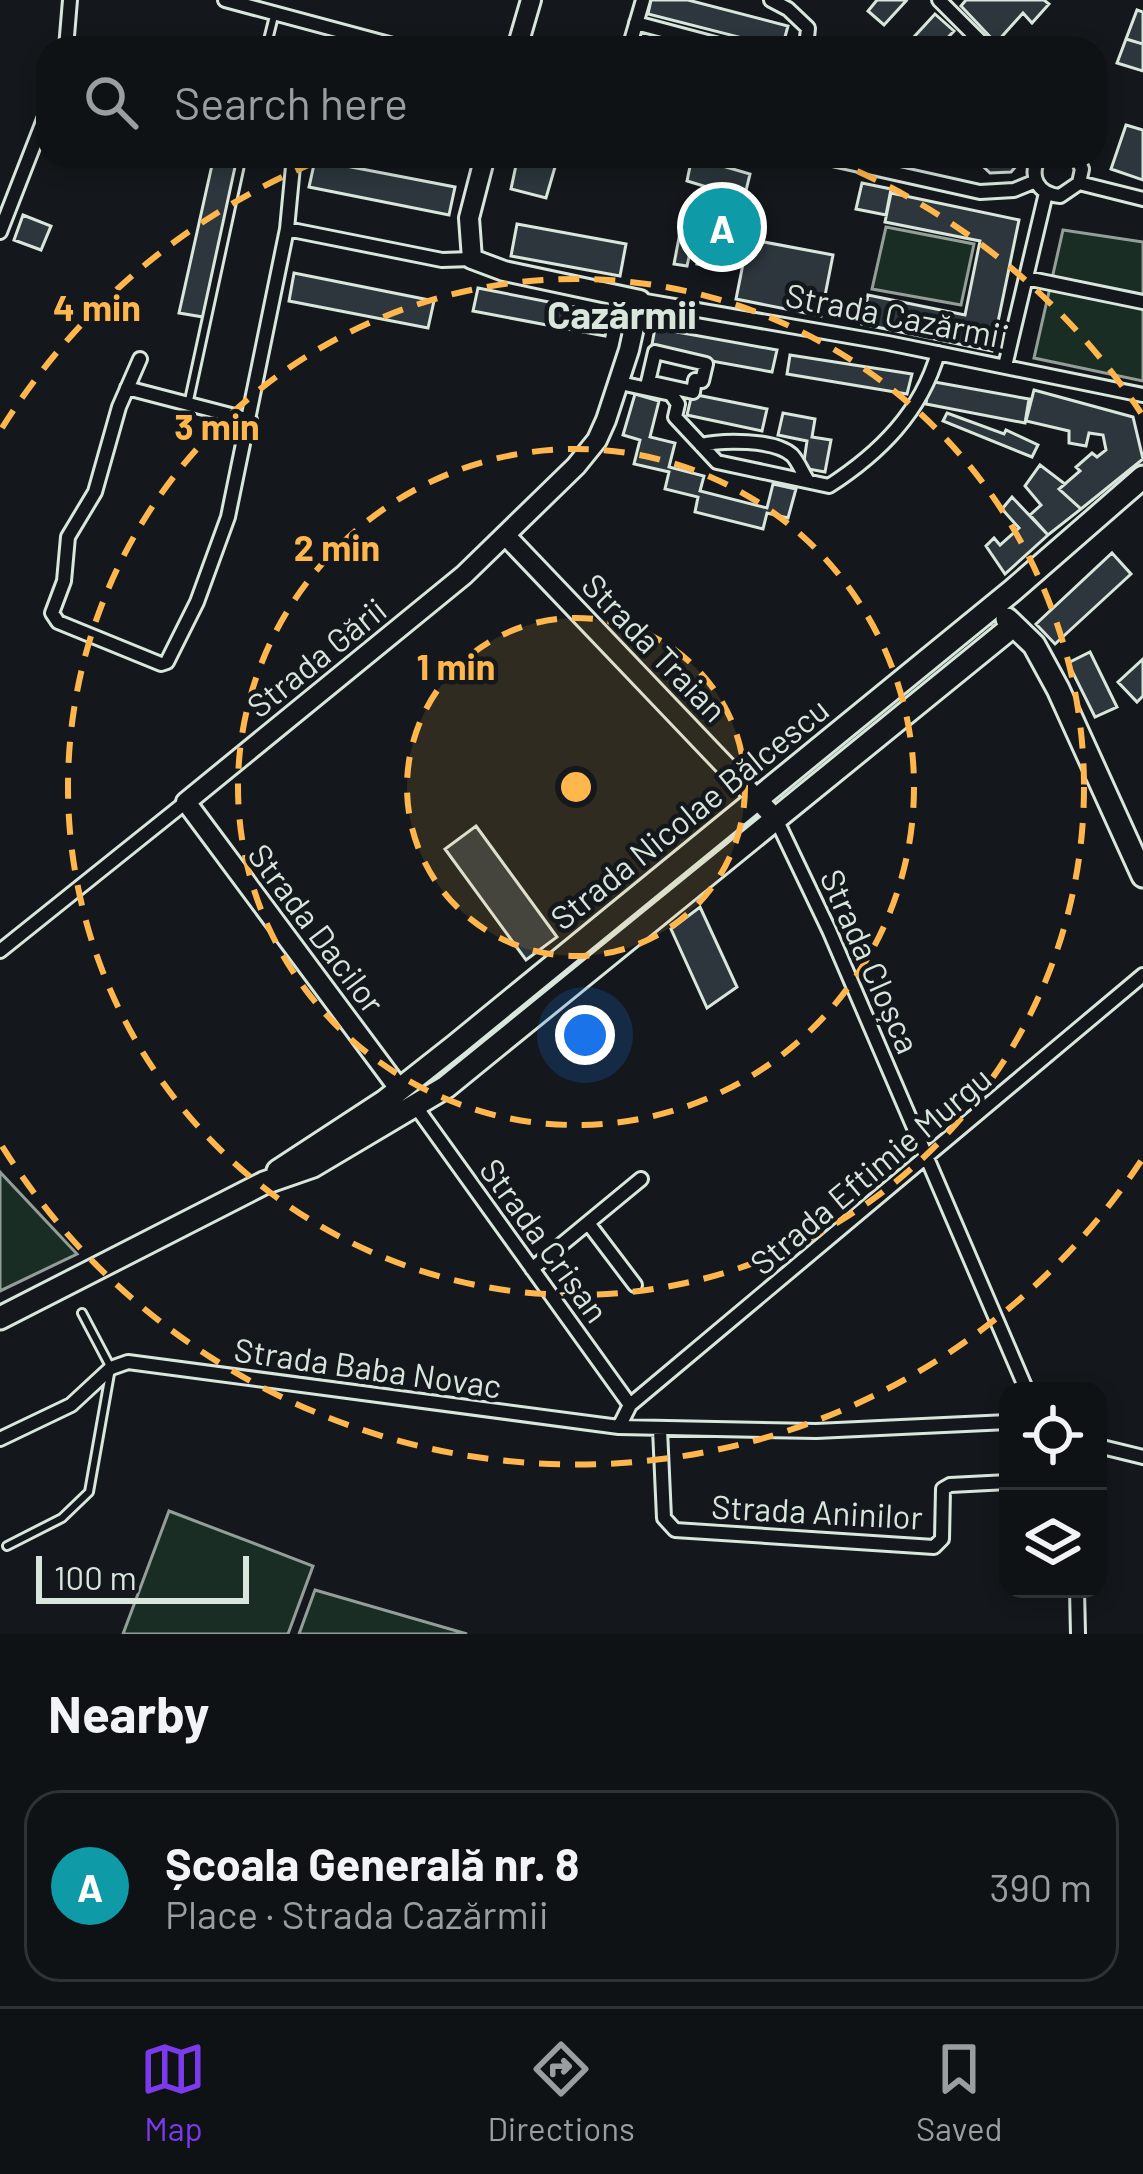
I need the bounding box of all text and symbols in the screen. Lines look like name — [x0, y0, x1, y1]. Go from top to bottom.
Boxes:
search box — [36, 36, 1107, 168]
icon: search — [78, 69, 144, 135]
text: Search here — [174, 75, 408, 129]
pin: A — [683, 182, 761, 272]
street label: Strada Cazărmii — [782, 274, 1012, 356]
text: 4 min — [53, 285, 141, 328]
district label: Cazărmii — [547, 290, 697, 337]
text: 3 min — [174, 404, 260, 447]
text: 2 min — [294, 525, 380, 568]
street label: Strada Traian — [574, 565, 736, 729]
street label: Strada Gării — [238, 589, 394, 725]
text: 1 min — [417, 644, 495, 687]
street label: Strada Nicolae Bălcescu — [542, 689, 836, 937]
centre of rings — [555, 766, 597, 808]
street label: Strada Dacilor — [240, 835, 394, 1021]
street label: Strada Cloșca — [813, 863, 929, 1059]
your location — [555, 1005, 615, 1065]
street label: Strada Eftimie Murgu — [742, 1058, 998, 1282]
street label: Strada Crișan — [472, 1150, 618, 1330]
street label: Strada Baba Novac — [232, 1328, 504, 1406]
map controls — [999, 1382, 1107, 1598]
button: locate — [999, 1382, 1107, 1490]
street label: Strada Aninilor — [710, 1485, 924, 1537]
button: layers — [999, 1490, 1107, 1598]
scale bar — [36, 1550, 249, 1603]
text: 100 m — [54, 1557, 137, 1597]
text: Nearby — [48, 1682, 209, 1743]
text: Școala Generală nr. 8 — [165, 1836, 579, 1890]
text: A — [77, 1863, 103, 1910]
text: 390 m — [990, 1863, 1092, 1910]
text: Place · Strada Cazărmii — [165, 1890, 549, 1937]
tab: Map — [140, 2036, 206, 2148]
tab: Directions — [487, 2036, 635, 2148]
tab: Saved — [916, 2036, 1003, 2148]

